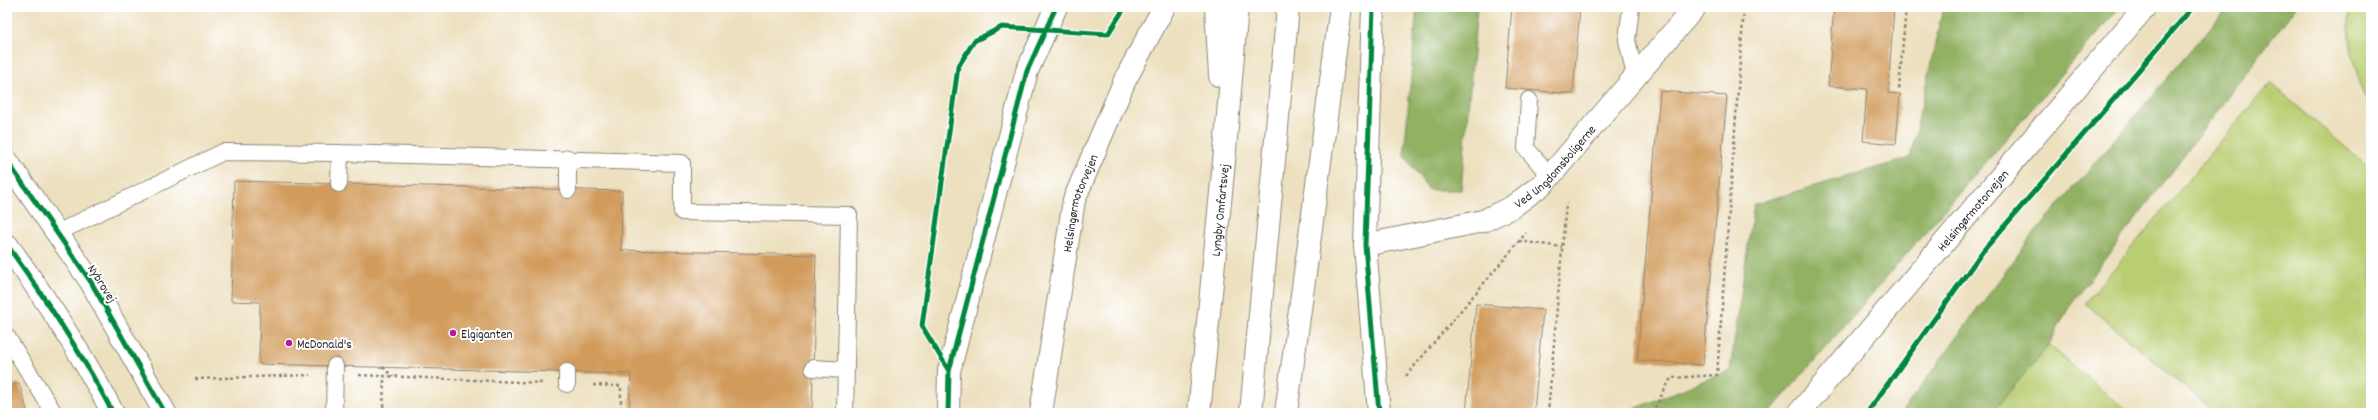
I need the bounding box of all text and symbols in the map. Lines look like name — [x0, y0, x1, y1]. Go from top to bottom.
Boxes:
street label: Ved Ungdomsboligerne — [1511, 122, 1602, 214]
street label: Helsingørmotorvejen — [1059, 152, 1104, 254]
street label: Lyngby Omfartsvej — [1208, 163, 1236, 257]
street label: Helsingørmotorvejen — [1934, 166, 2014, 256]
street label: Nybrovej — [82, 261, 120, 307]
place label: Elgiganten — [461, 326, 512, 345]
marker: Elgiganten — [448, 328, 458, 338]
place label: McDonald's — [297, 336, 352, 355]
marker: McDonald's — [284, 338, 294, 348]

